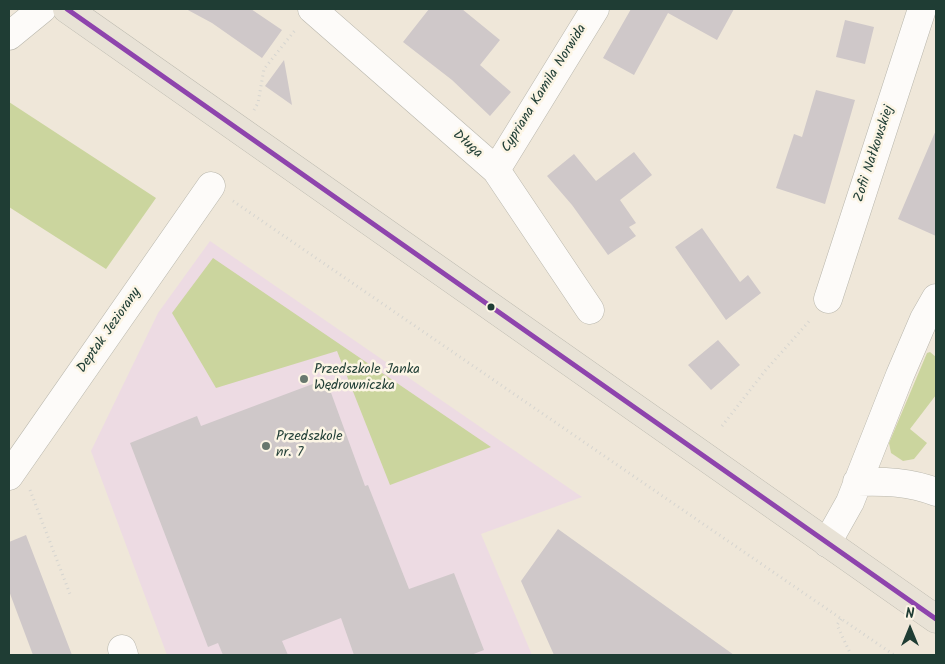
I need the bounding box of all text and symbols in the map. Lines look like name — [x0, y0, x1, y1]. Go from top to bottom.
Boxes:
street label: Cypriana Kamila Norwida — [499, 22, 591, 156]
street label: Zofii Nałkowskiej — [851, 104, 899, 204]
street label: Długa — [449, 127, 485, 163]
street label: Deptak Jeziorany — [74, 285, 146, 377]
unlabelled marker — [486, 302, 496, 312]
place label: Przedszkole Janka Wędrowniczka — [314, 363, 420, 396]
marker: Przedszkole Janka Wędrowniczka — [298, 373, 310, 385]
place label: Przedszkole nr. 7 — [276, 430, 342, 462]
marker: Przedszkole nr. 7 — [260, 440, 272, 452]
text: N — [906, 603, 914, 625]
north arrow — [885, 604, 935, 654]

